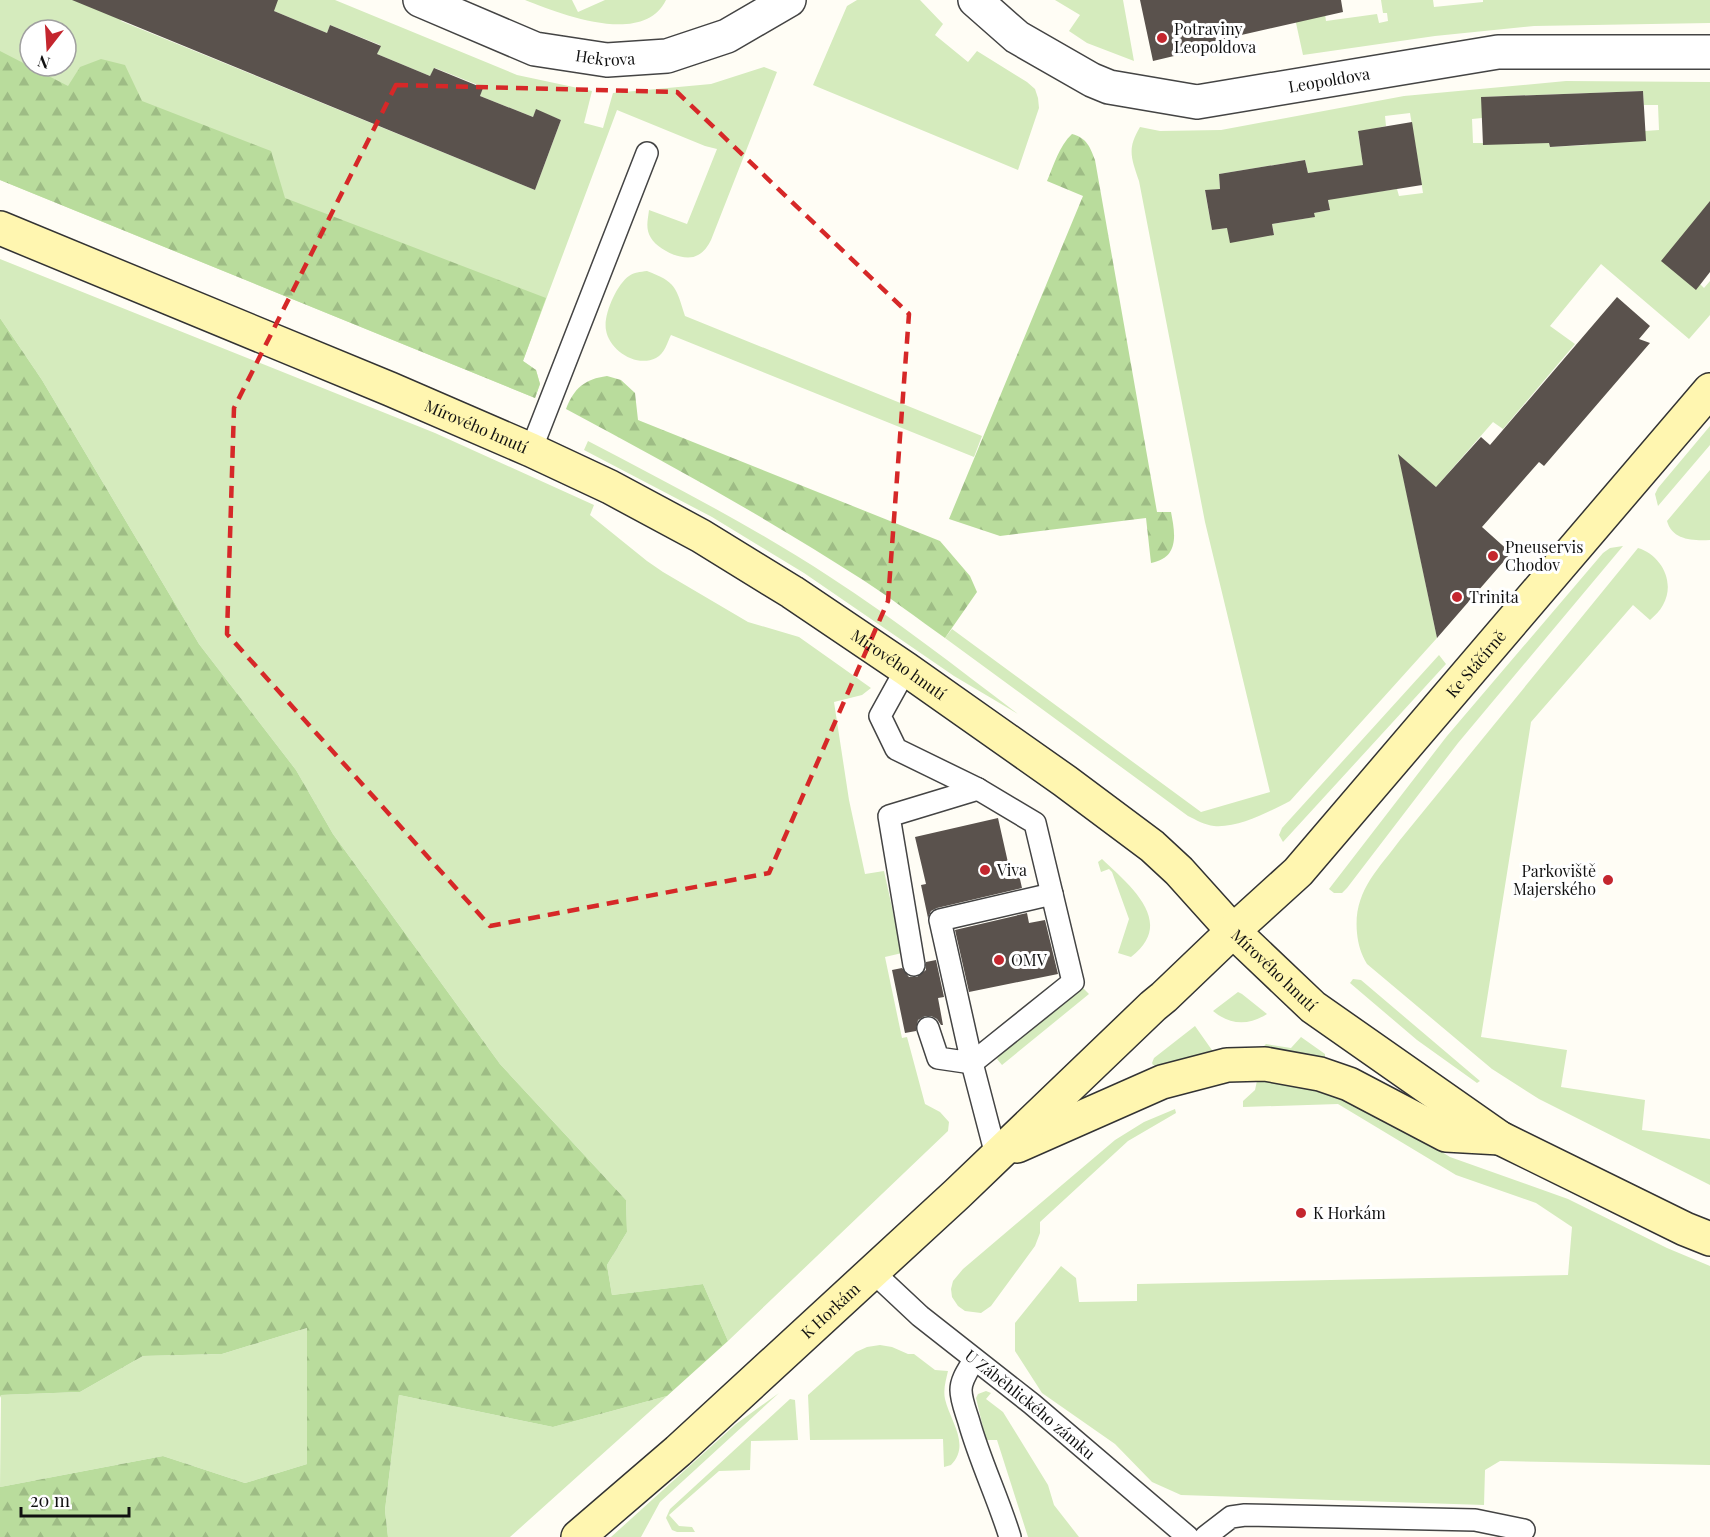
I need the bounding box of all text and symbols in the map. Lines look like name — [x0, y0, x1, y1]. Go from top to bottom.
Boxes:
north arrow — [18, 18, 78, 78]
place label: Potraviny Leopoldova — [1174, 18, 1256, 57]
marker: Potraviny Leopoldova — [1155, 31, 1169, 45]
street label: Hekrova — [574, 44, 636, 70]
text: N — [34, 51, 52, 75]
street label: Leopoldova — [1287, 62, 1371, 97]
street label: Mírového hnutí — [422, 394, 532, 458]
place label: Pneuservis Chodov — [1505, 536, 1583, 575]
marker: Pneuservis Chodov — [1486, 549, 1500, 563]
place label: Trinita — [1469, 586, 1519, 607]
marker: Trinita — [1450, 590, 1464, 604]
street label: Mírového hnutí — [848, 624, 951, 704]
street label: Ke Stáčírně — [1441, 626, 1510, 702]
place label: Viva — [996, 859, 1027, 880]
place label: Parkoviště Majerského — [1513, 860, 1596, 899]
marker: Viva — [978, 863, 992, 877]
marker: Parkoviště Majerského — [1601, 873, 1615, 887]
street label: Mírového hnutí — [1227, 924, 1322, 1016]
place label: OMV — [1011, 949, 1048, 970]
marker: OMV — [992, 953, 1006, 967]
place label: K Horkám — [1313, 1202, 1386, 1223]
marker: K Horkám — [1294, 1206, 1308, 1220]
street label: K Horkám — [796, 1278, 864, 1343]
street label: U Záběhlického zámku — [961, 1344, 1100, 1464]
scale bar — [21, 1480, 129, 1518]
text: 20 m — [30, 1488, 70, 1512]

